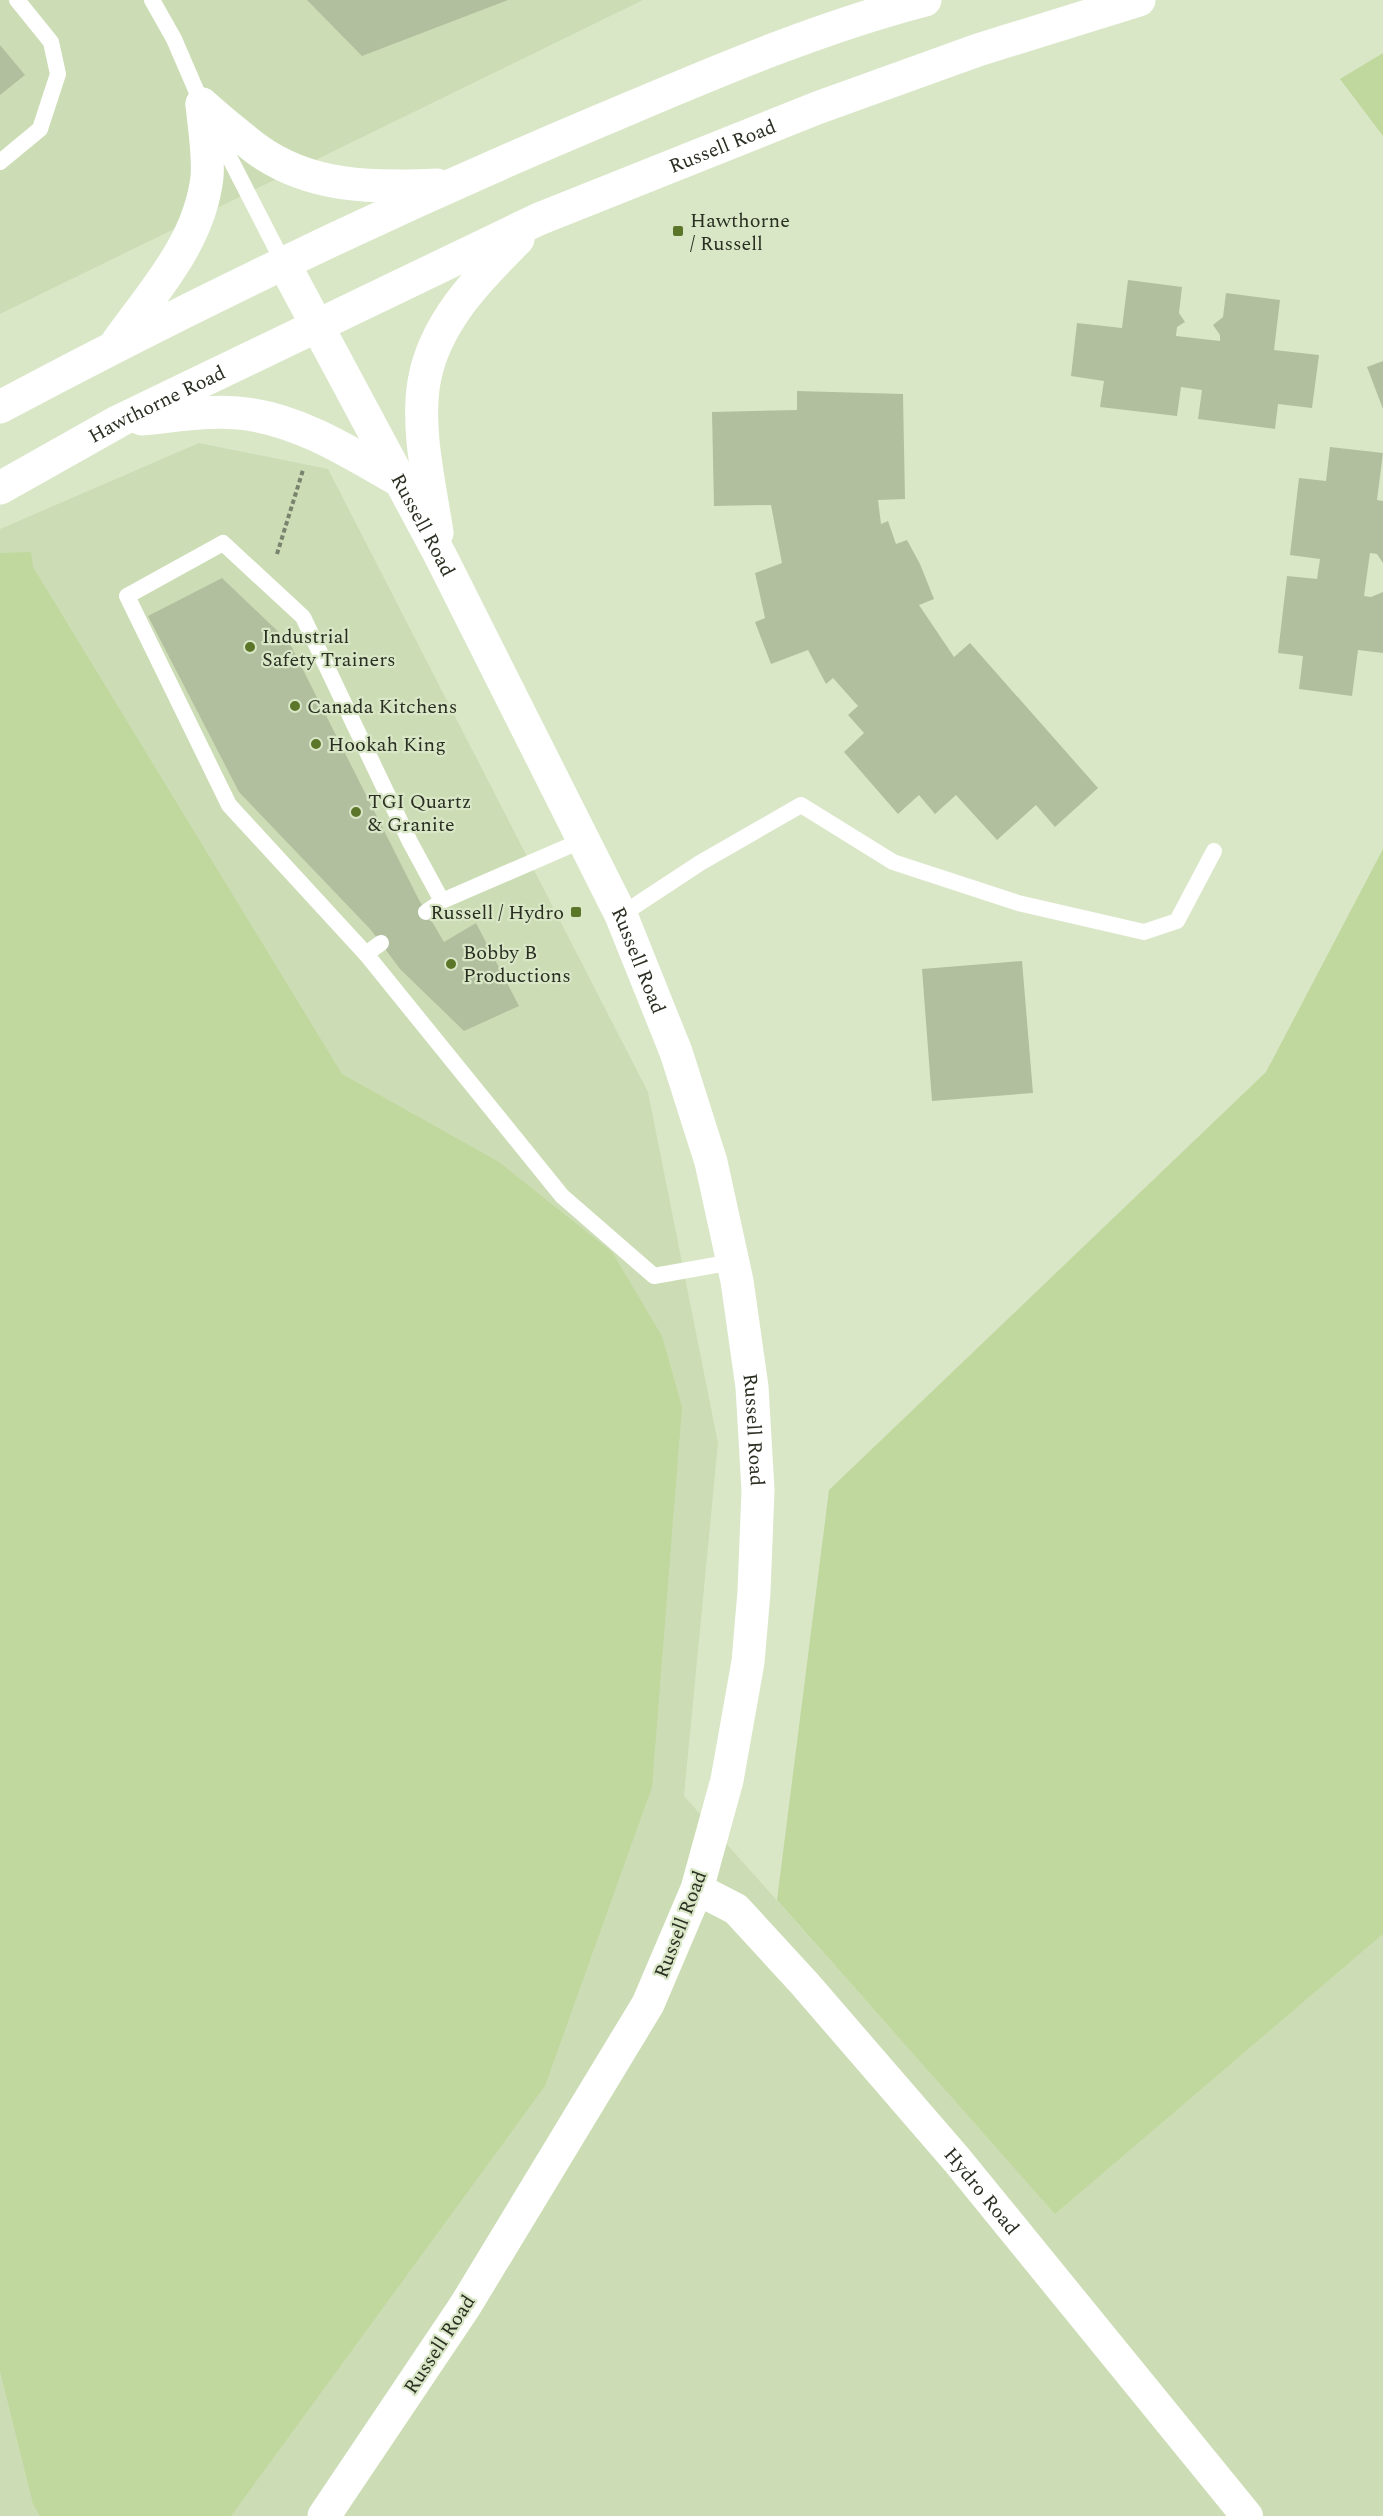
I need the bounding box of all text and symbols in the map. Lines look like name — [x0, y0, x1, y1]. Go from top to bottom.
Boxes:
street label: Russell Road — [665, 112, 781, 182]
place label: Hawthorne / Russell — [690, 206, 790, 259]
marker: Hawthorne / Russell — [671, 224, 685, 238]
street label: Hawthorne Road — [83, 358, 231, 451]
street label: Russell Road — [383, 468, 462, 582]
place label: Industrial Safety Trainers — [262, 622, 396, 675]
marker: Industrial Safety Trainers — [243, 640, 257, 654]
place label: Canada Kitchens — [307, 692, 457, 722]
marker: Canada Kitchens — [288, 699, 302, 713]
place label: Hookah King — [328, 730, 446, 760]
marker: Hookah King — [309, 737, 323, 751]
place label: TGI Quartz & Granite — [368, 787, 471, 840]
marker: TGI Quartz & Granite — [349, 805, 363, 819]
place label: Russell / Hydro — [430, 898, 564, 928]
street label: Russell Road — [603, 902, 673, 1019]
marker: Russell / Hydro — [569, 905, 583, 919]
place label: Bobby B Productions — [463, 938, 571, 991]
marker: Bobby B Productions — [444, 957, 458, 971]
street label: Russell Road — [734, 1371, 772, 1487]
street label: Russell Road — [647, 1866, 715, 1983]
street label: Hydro Road — [936, 2141, 1026, 2242]
street label: Russell Road — [396, 2289, 483, 2400]

